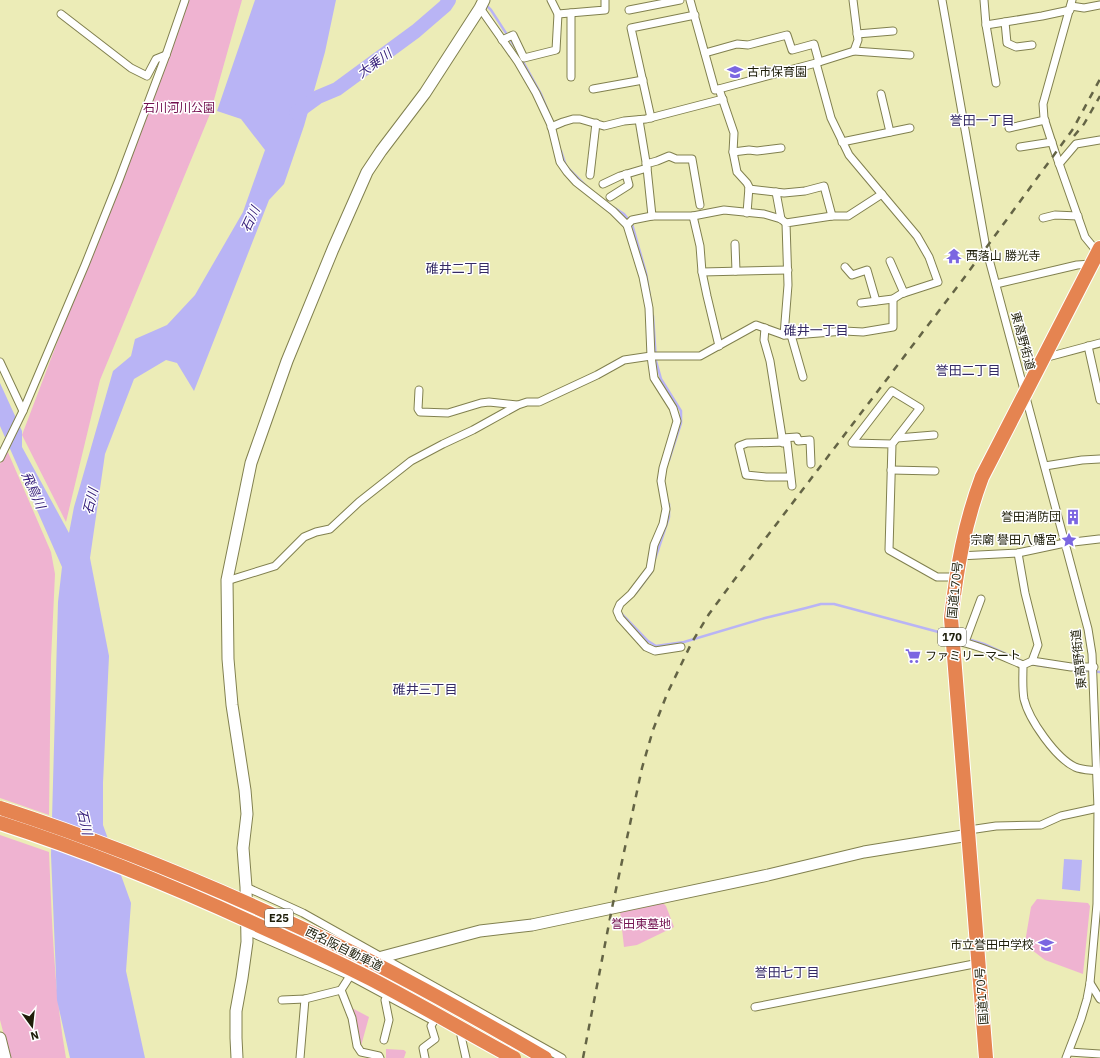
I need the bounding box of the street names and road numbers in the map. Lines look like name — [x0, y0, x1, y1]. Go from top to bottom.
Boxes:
street label: 東高野街道 — [1008, 310, 1038, 372]
street label: 国道170号 — [944, 561, 965, 619]
road number: 170 — [938, 628, 966, 646]
street label: 東高野街道 — [1068, 628, 1089, 690]
road number: E25 — [265, 909, 293, 927]
street label: 西名阪自動車道 — [303, 923, 385, 974]
street label: 国道170号 — [972, 967, 991, 1025]

